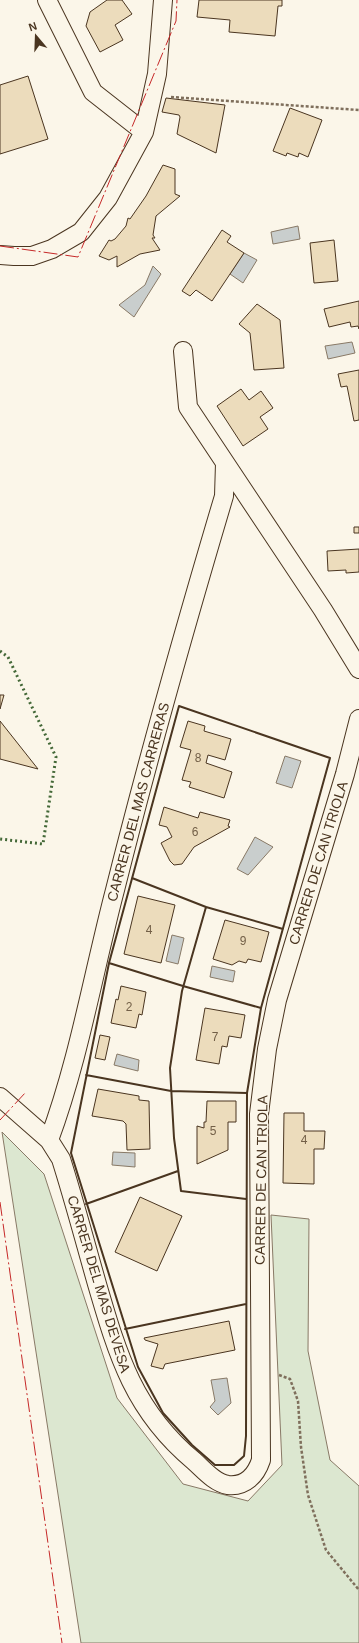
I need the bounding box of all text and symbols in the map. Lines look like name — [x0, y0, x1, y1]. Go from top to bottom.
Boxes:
north arrow — [16, 16, 56, 56]
text: N — [27, 20, 39, 34]
street label: CARRER DEL MAS CARRERAS — [104, 701, 172, 903]
house number: 8 — [195, 751, 202, 765]
street label: CARRER DE CAN TRIOLA — [285, 779, 351, 947]
house number: 6 — [192, 825, 199, 839]
house number: 4 — [146, 923, 153, 937]
house number: 9 — [240, 934, 247, 948]
house number: 2 — [126, 1000, 133, 1014]
house number: 7 — [212, 1030, 219, 1044]
street label: CARRER DE CAN TRIOLA — [252, 1094, 270, 1265]
house number: 5 — [210, 1124, 217, 1138]
house number: 4 — [301, 1133, 308, 1147]
street label: CARRER DEL MAS DEVESA — [64, 1193, 134, 1375]

